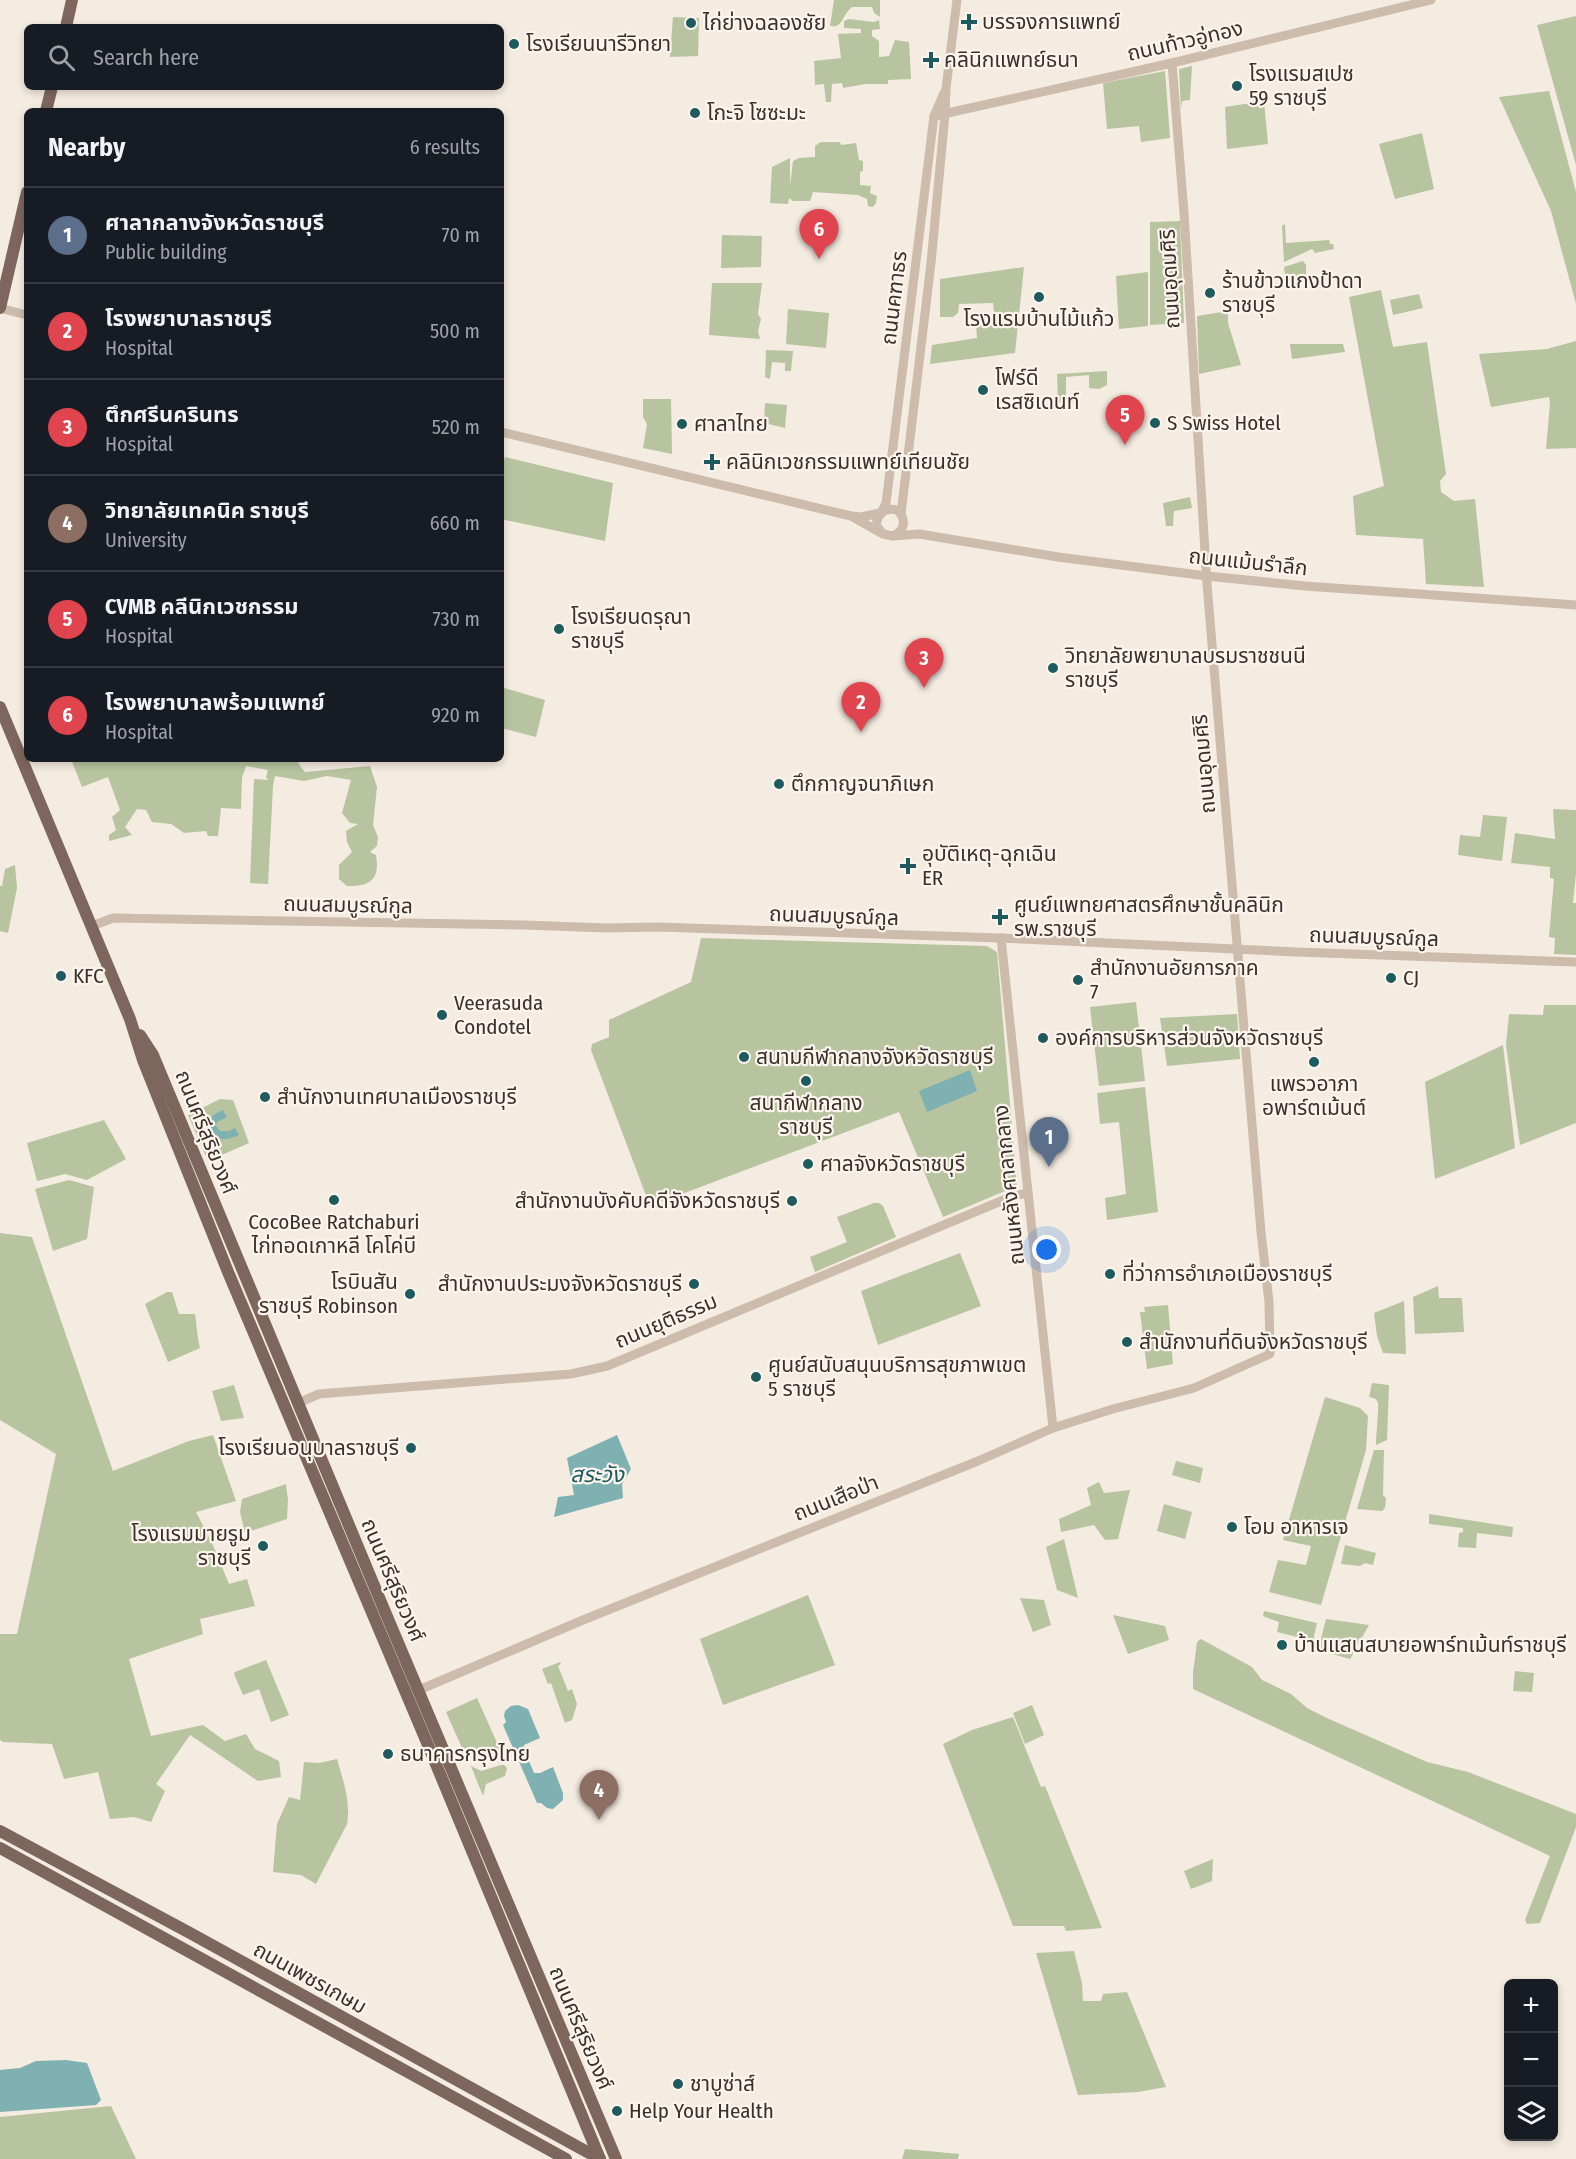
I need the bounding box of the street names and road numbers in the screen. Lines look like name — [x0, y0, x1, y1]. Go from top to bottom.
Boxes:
street label: ถนนท้าวอู่ทอง — [1124, 15, 1246, 67]
street label: ถนนอุดมศิริ — [1154, 229, 1186, 329]
street label: ถนนคฑาธร — [875, 249, 913, 347]
street label: ถนนแม้นรำลึก — [1187, 543, 1309, 581]
street label: ถนนอุดมศิริ — [1187, 713, 1221, 815]
street label: ถนนสมบูรณ์กูล — [283, 891, 413, 919]
street label: ถนนสมบูรณ์กูล — [769, 901, 899, 931]
street label: ถนนสมบูรณ์กูล — [1309, 922, 1439, 952]
street label: ถนนศรีสุริยวงศ์ — [169, 1066, 243, 1198]
street label: ถนนหลังศาลากลาง — [988, 1104, 1030, 1266]
street label: ถนนยุติธรรม — [611, 1288, 721, 1354]
street label: ถนนเสือป่า — [790, 1469, 882, 1527]
street label: ถนนศรีสุริยวงศ์ — [355, 1514, 431, 1646]
street label: ถนนเพชรเกษม — [249, 1936, 371, 2020]
street label: ถนนศรีสุริยวงศ์ — [543, 1962, 619, 2094]

